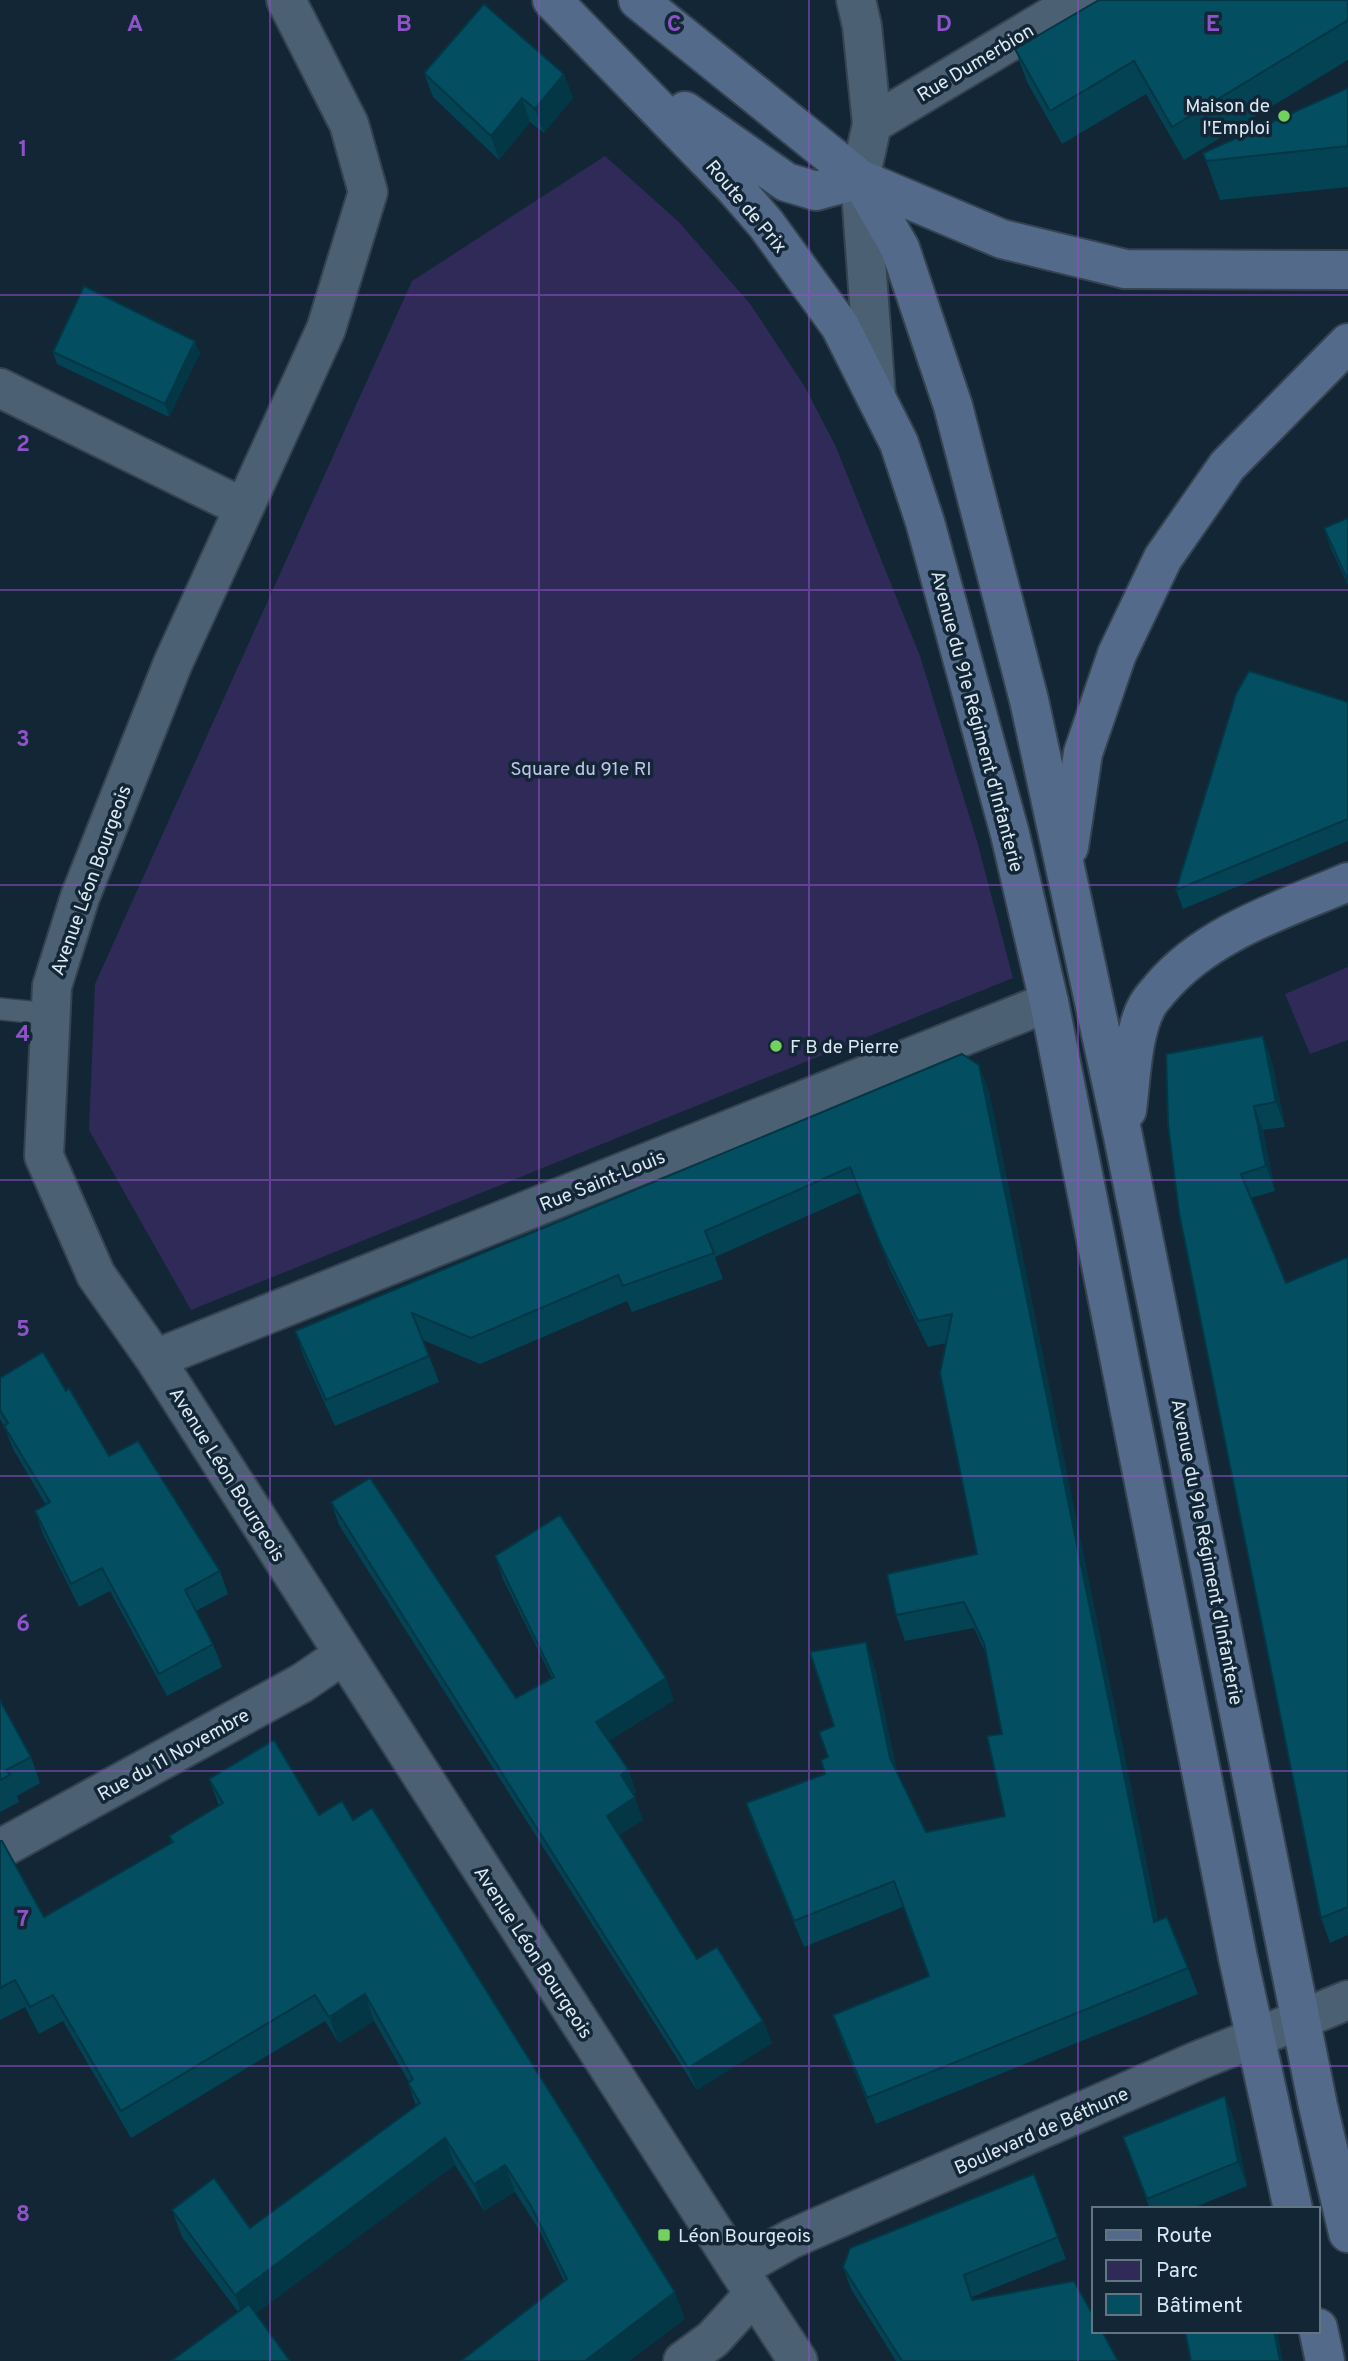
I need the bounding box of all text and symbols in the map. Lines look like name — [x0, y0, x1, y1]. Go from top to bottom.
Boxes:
text: A — [127, 11, 143, 40]
text: B — [396, 11, 412, 40]
text: C — [667, 11, 681, 40]
text: E — [1206, 11, 1220, 40]
street label: Rue Dumerbion — [912, 18, 1038, 106]
place label: Maison de l'Emploi — [1185, 95, 1270, 141]
marker: Maison de l'Emploi — [1276, 108, 1292, 124]
text: 1 — [18, 136, 28, 165]
street label: Route de Prix — [700, 156, 792, 259]
text: 2 — [16, 431, 30, 460]
street label: Avenue du 91e Régiment d'Infanterie — [924, 568, 1028, 875]
text: 3 — [16, 726, 30, 755]
park label: Square du 91e RI — [510, 758, 652, 782]
street label: Avenue Léon Bourgeois — [46, 782, 138, 979]
text: 4 — [16, 1021, 30, 1050]
place label: F B de Pierre — [790, 1036, 899, 1060]
marker: F B de Pierre — [768, 1038, 784, 1054]
street label: Rue Saint-Louis — [536, 1146, 669, 1218]
text: 5 — [16, 1316, 30, 1345]
street label: Avenue Léon Bourgeois — [163, 1383, 290, 1567]
street label: Avenue du 91e Régiment d'Infanterie — [1165, 1397, 1248, 1707]
text: 6 — [16, 1611, 30, 1640]
street label: Rue du 11 Novembre — [94, 1704, 254, 1807]
street label: Avenue Léon Bourgeois — [468, 1862, 597, 2044]
text: 7 — [17, 1906, 29, 1935]
street label: Boulevard de Béthune — [951, 2083, 1133, 2181]
text: 8 — [16, 2201, 30, 2230]
legend — [1092, 2207, 1320, 2333]
text: Route — [1156, 2223, 1212, 2250]
place label: Léon Bourgeois — [678, 2225, 811, 2249]
marker: Léon Bourgeois — [656, 2227, 672, 2243]
text: Parc — [1156, 2258, 1198, 2285]
text: Bâtiment — [1156, 2293, 1243, 2320]

